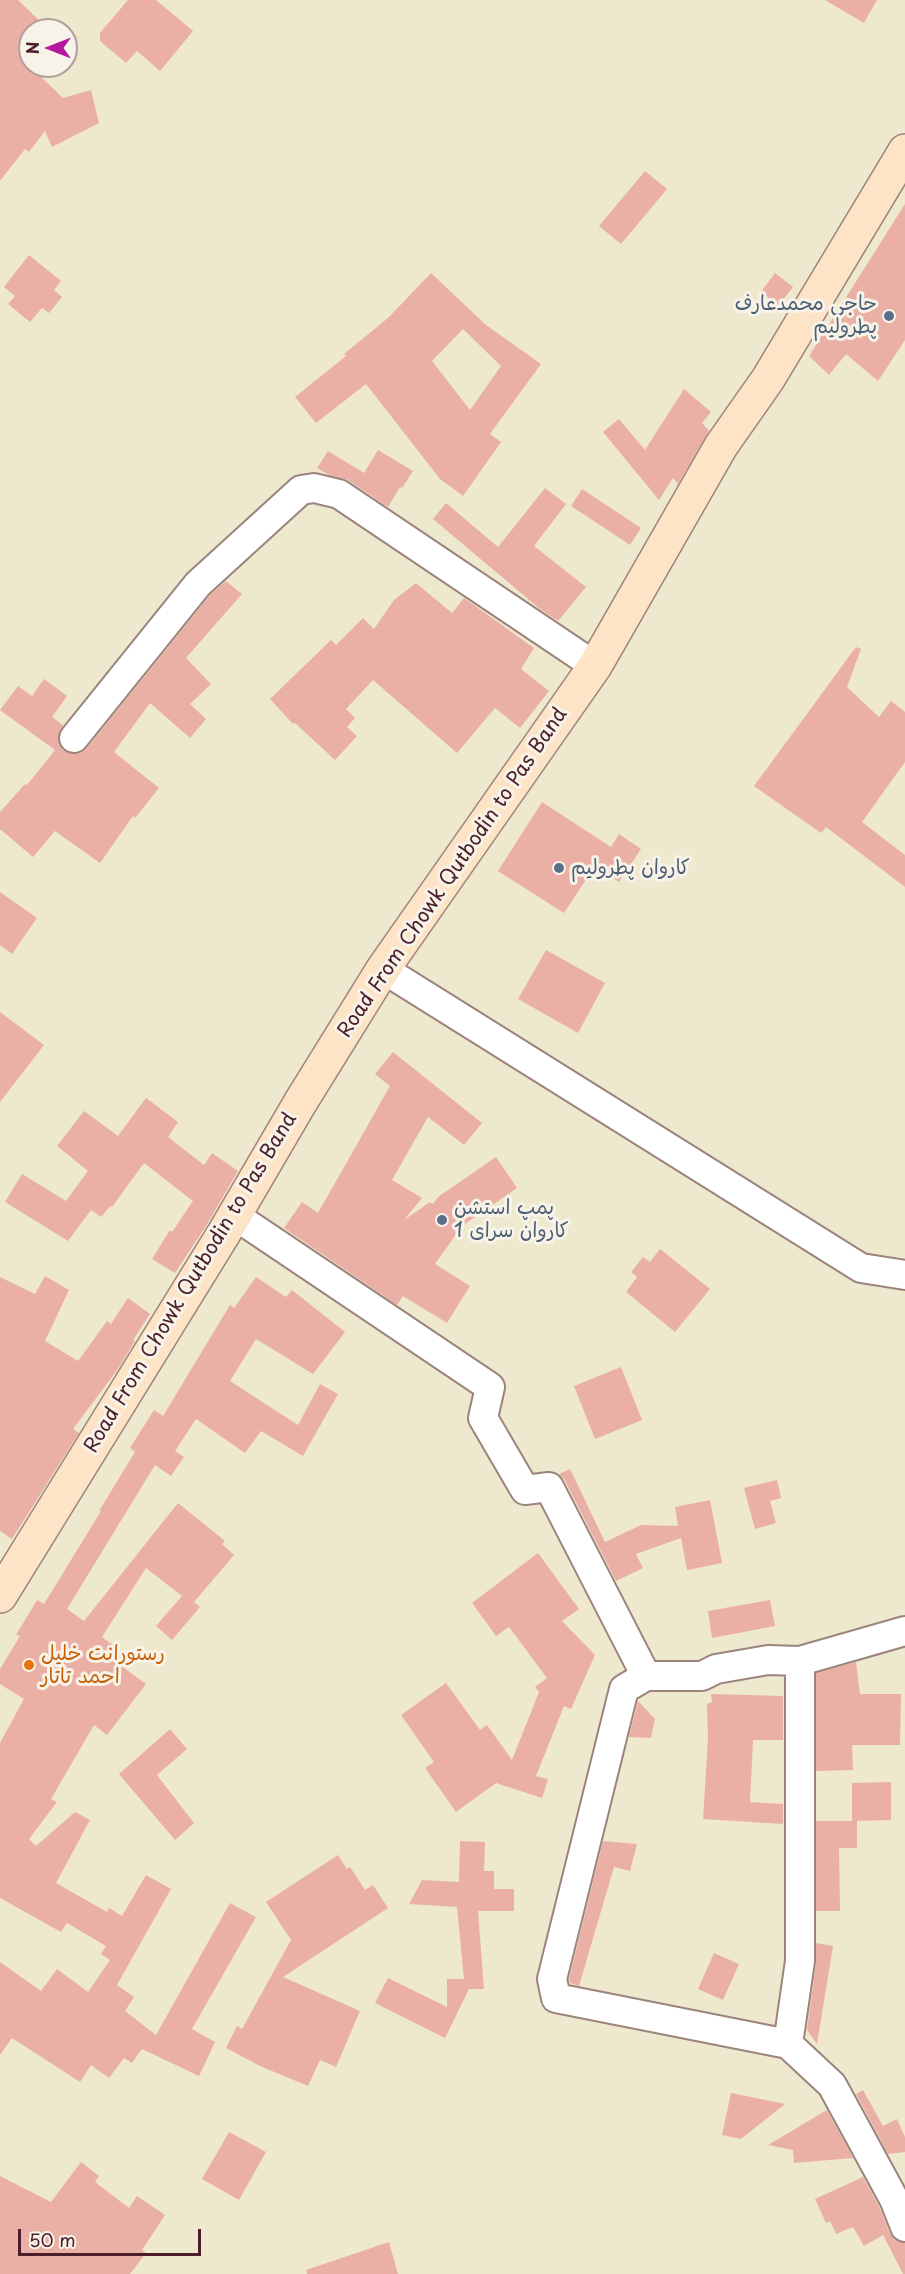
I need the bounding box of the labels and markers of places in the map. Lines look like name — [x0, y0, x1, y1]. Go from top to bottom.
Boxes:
place label: حاجی محمدعارف پطرولیم — [735, 292, 877, 339]
marker: حاجی محمدعارف پطرولیم — [882, 309, 896, 323]
place label: کاروان پطرولیم — [571, 856, 690, 880]
marker: کاروان پطرولیم — [552, 861, 566, 875]
place label: پمپ استشن کاروان سرای 1 — [454, 1196, 569, 1243]
marker: پمپ استشن کاروان سرای 1 — [435, 1213, 449, 1227]
place label: رستورانت خلیل احمد تاتار — [41, 1642, 165, 1689]
marker: رستورانت خلیل احمد تاتار — [22, 1658, 36, 1672]

